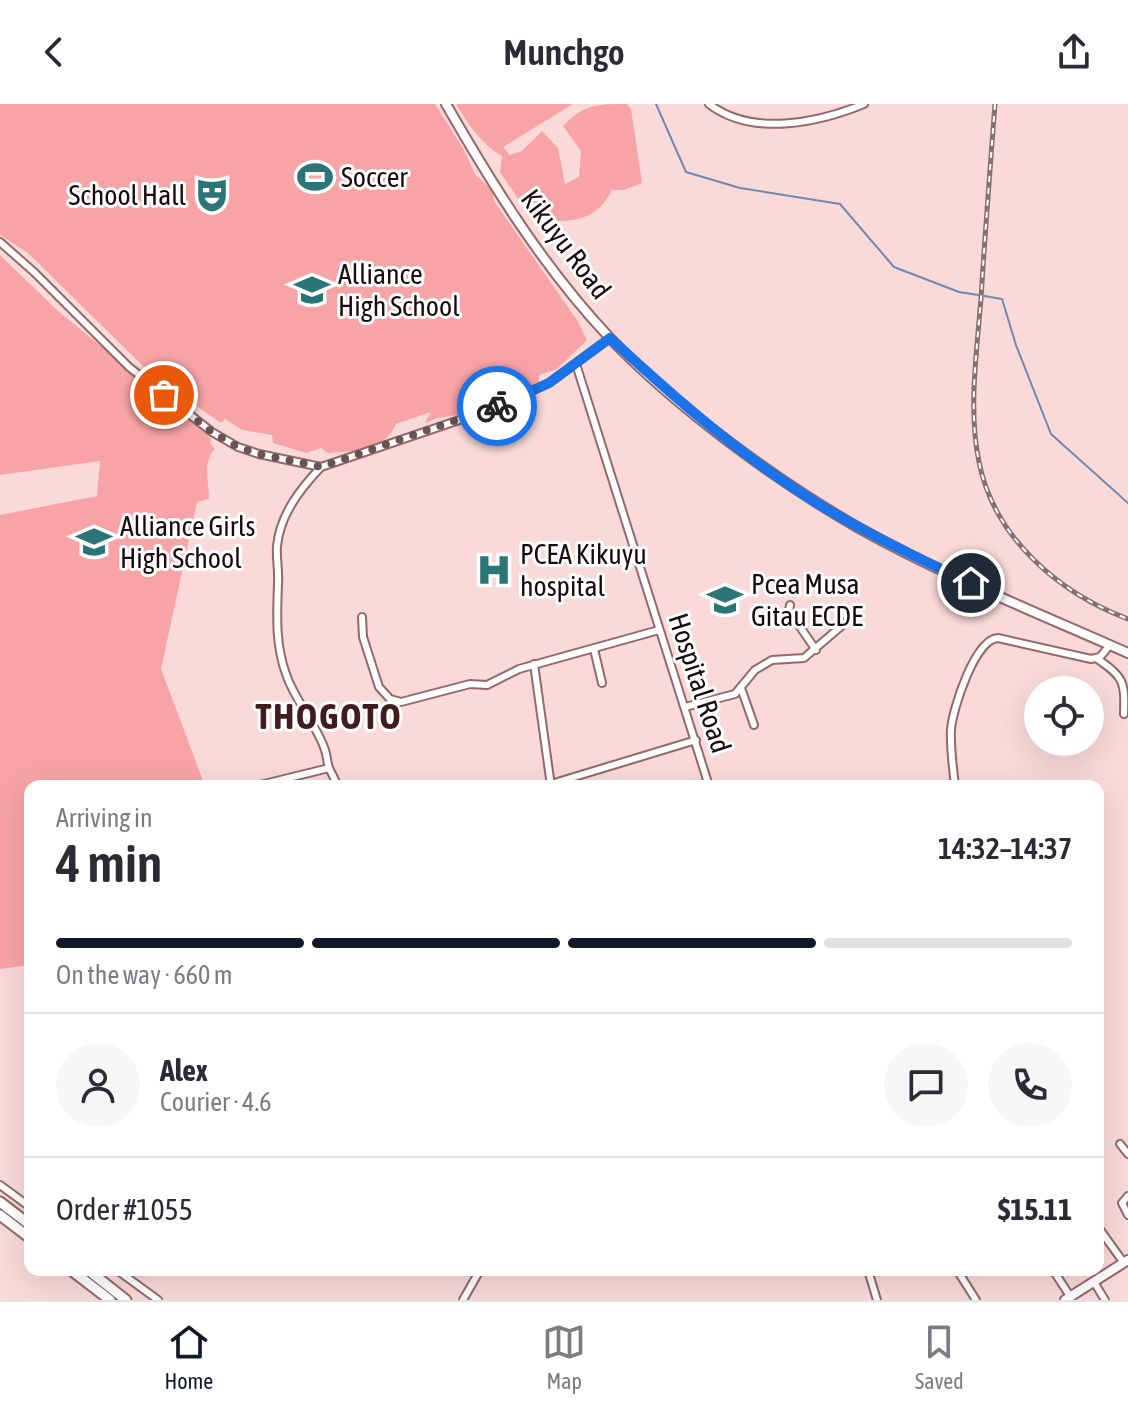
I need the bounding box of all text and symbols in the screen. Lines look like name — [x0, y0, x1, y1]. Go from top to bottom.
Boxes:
icon: back — [32, 30, 76, 74]
icon: share — [1052, 30, 1096, 74]
text: Munchgo — [503, 31, 625, 73]
sports icon: Soccer — [296, 158, 334, 196]
place label: Soccer — [341, 161, 408, 193]
theatre icon: School Hall — [193, 176, 231, 214]
place label: School Hall — [69, 179, 187, 211]
street label: Kikuyu Road — [515, 183, 617, 305]
place label: Alliance High School — [338, 258, 460, 322]
school or university icon: Alliance High School — [293, 271, 331, 309]
pin — [130, 361, 198, 429]
courier — [457, 366, 537, 446]
icon: bag — [142, 373, 186, 417]
icon: bike — [475, 384, 519, 428]
place label: Alliance Girls High School — [120, 510, 255, 574]
school or university icon: Alliance Girls High School — [75, 523, 113, 561]
place label: PCEA Kikuyu hospital — [520, 538, 647, 602]
pin — [937, 549, 1005, 617]
hospital icon: PCEA Kikuyu hospital — [475, 551, 513, 589]
icon: home — [949, 561, 993, 605]
place label: Pcea Musa Gitau ECDE — [751, 568, 863, 632]
school or university icon: Pcea Musa Gitau ECDE — [706, 581, 744, 619]
street label: Hospital Road — [662, 609, 738, 757]
map controls — [1024, 676, 1104, 756]
button: locate — [1024, 676, 1104, 756]
district label: THOGOTO — [255, 695, 403, 737]
text: Arriving in — [56, 803, 153, 833]
text: 14:32–14:37 — [938, 831, 1072, 865]
text: 4 min — [56, 833, 162, 893]
text: On the way · 660 m — [56, 960, 233, 990]
button: person — [56, 1043, 140, 1127]
button: chat — [884, 1043, 968, 1127]
button: phone — [988, 1043, 1072, 1127]
text: Alex — [160, 1053, 208, 1087]
text: Courier · 4.6 — [160, 1087, 271, 1117]
text: Order #1055 — [56, 1192, 193, 1226]
text: $15.11 — [998, 1192, 1072, 1226]
tab: Home — [164, 1320, 213, 1394]
tab: Map — [542, 1320, 586, 1394]
tab: Saved — [915, 1320, 964, 1394]

